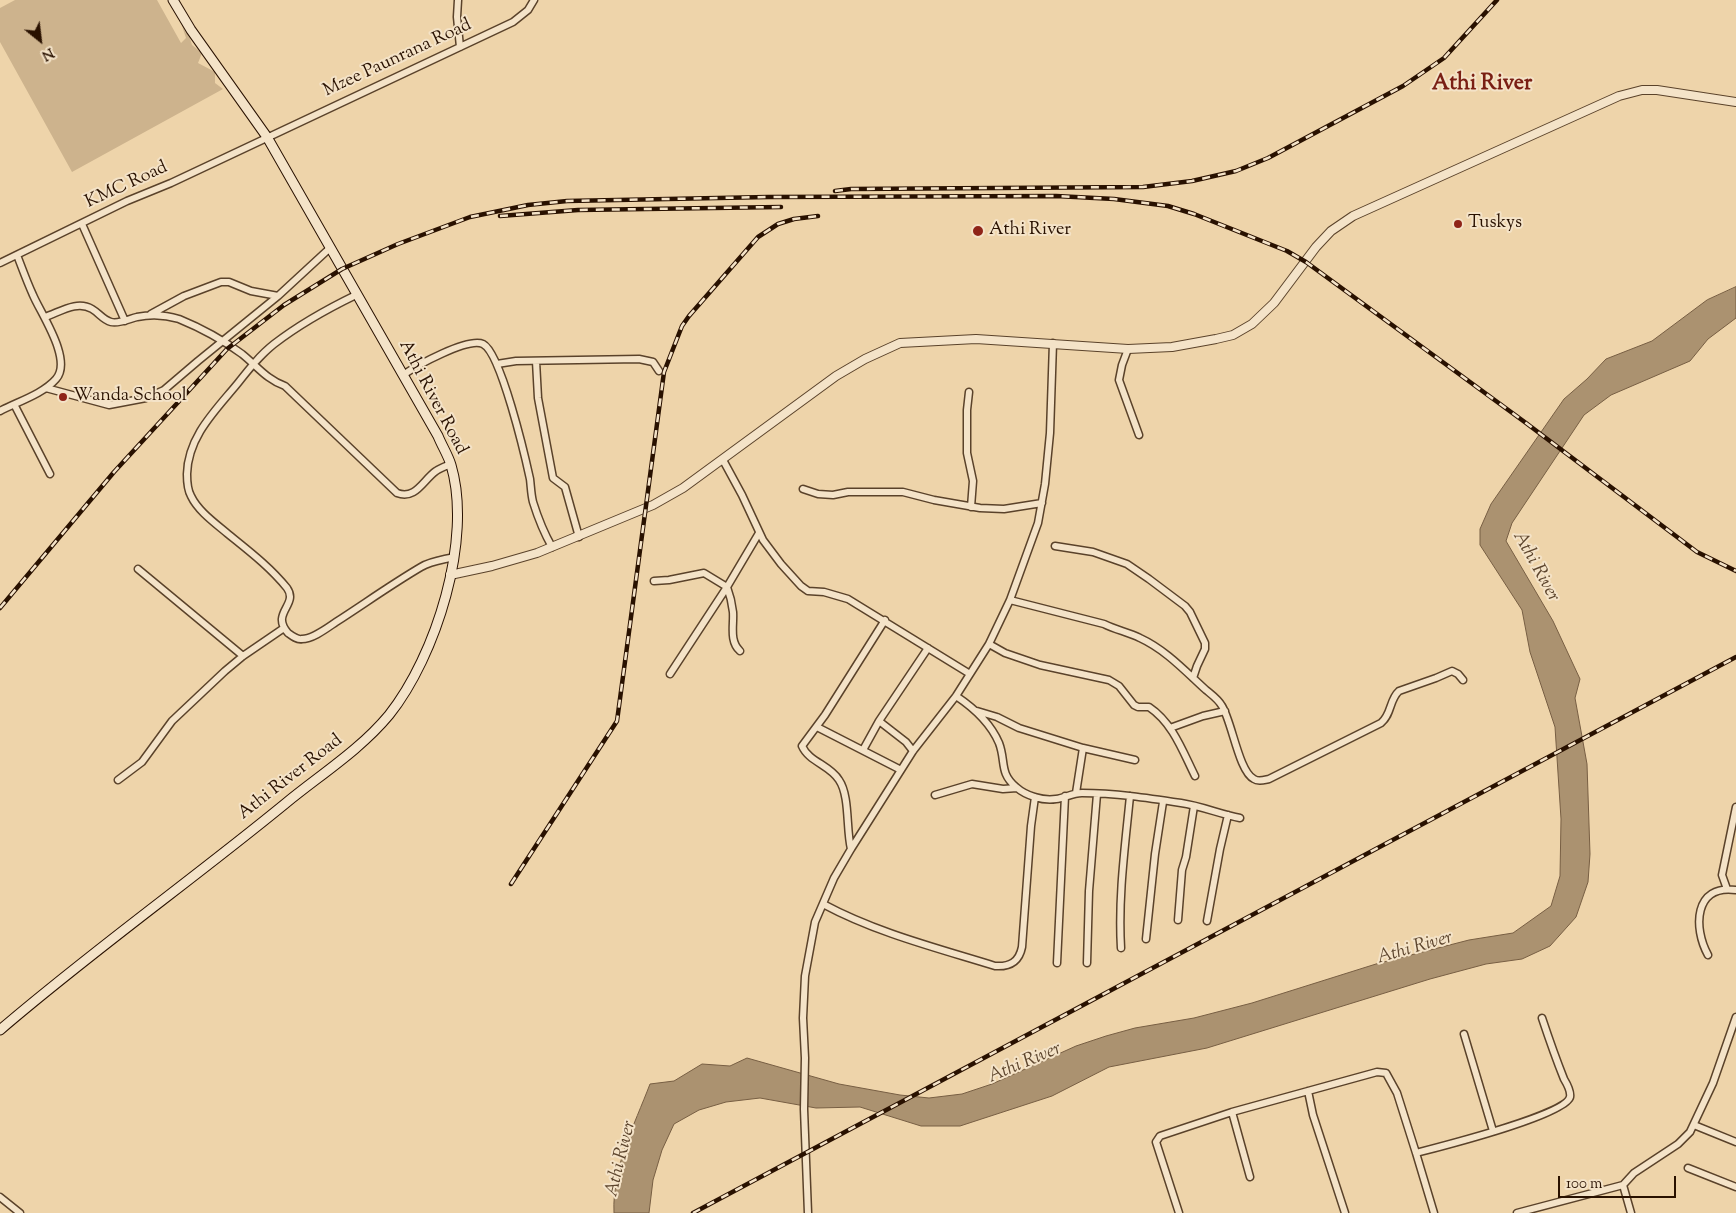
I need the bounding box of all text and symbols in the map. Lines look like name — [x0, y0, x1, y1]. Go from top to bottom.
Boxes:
north arrow — [15, 15, 65, 65]
street label: Mzee Paunrana Road — [320, 15, 476, 103]
text: N — [38, 42, 57, 65]
district label: Athi River — [1432, 72, 1532, 98]
street label: KMC Road — [83, 158, 171, 214]
place label: Tuskys — [1468, 213, 1522, 235]
marker: Tuskys — [1452, 218, 1464, 230]
place label: Athi River — [989, 220, 1071, 242]
marker: Athi River — [971, 224, 985, 238]
street label: Athi River Road — [393, 337, 471, 459]
place label: Wanda School — [73, 386, 187, 408]
marker: Wanda School — [57, 391, 69, 403]
water label: Athi River — [1506, 528, 1564, 606]
street label: Athi River Road — [235, 731, 347, 825]
water label: Athi River — [1375, 927, 1455, 971]
water label: Athi River — [985, 1038, 1065, 1090]
water label: Athi River — [602, 1119, 642, 1199]
scale bar — [1561, 1166, 1678, 1198]
text: 100 m — [1566, 1174, 1602, 1195]

